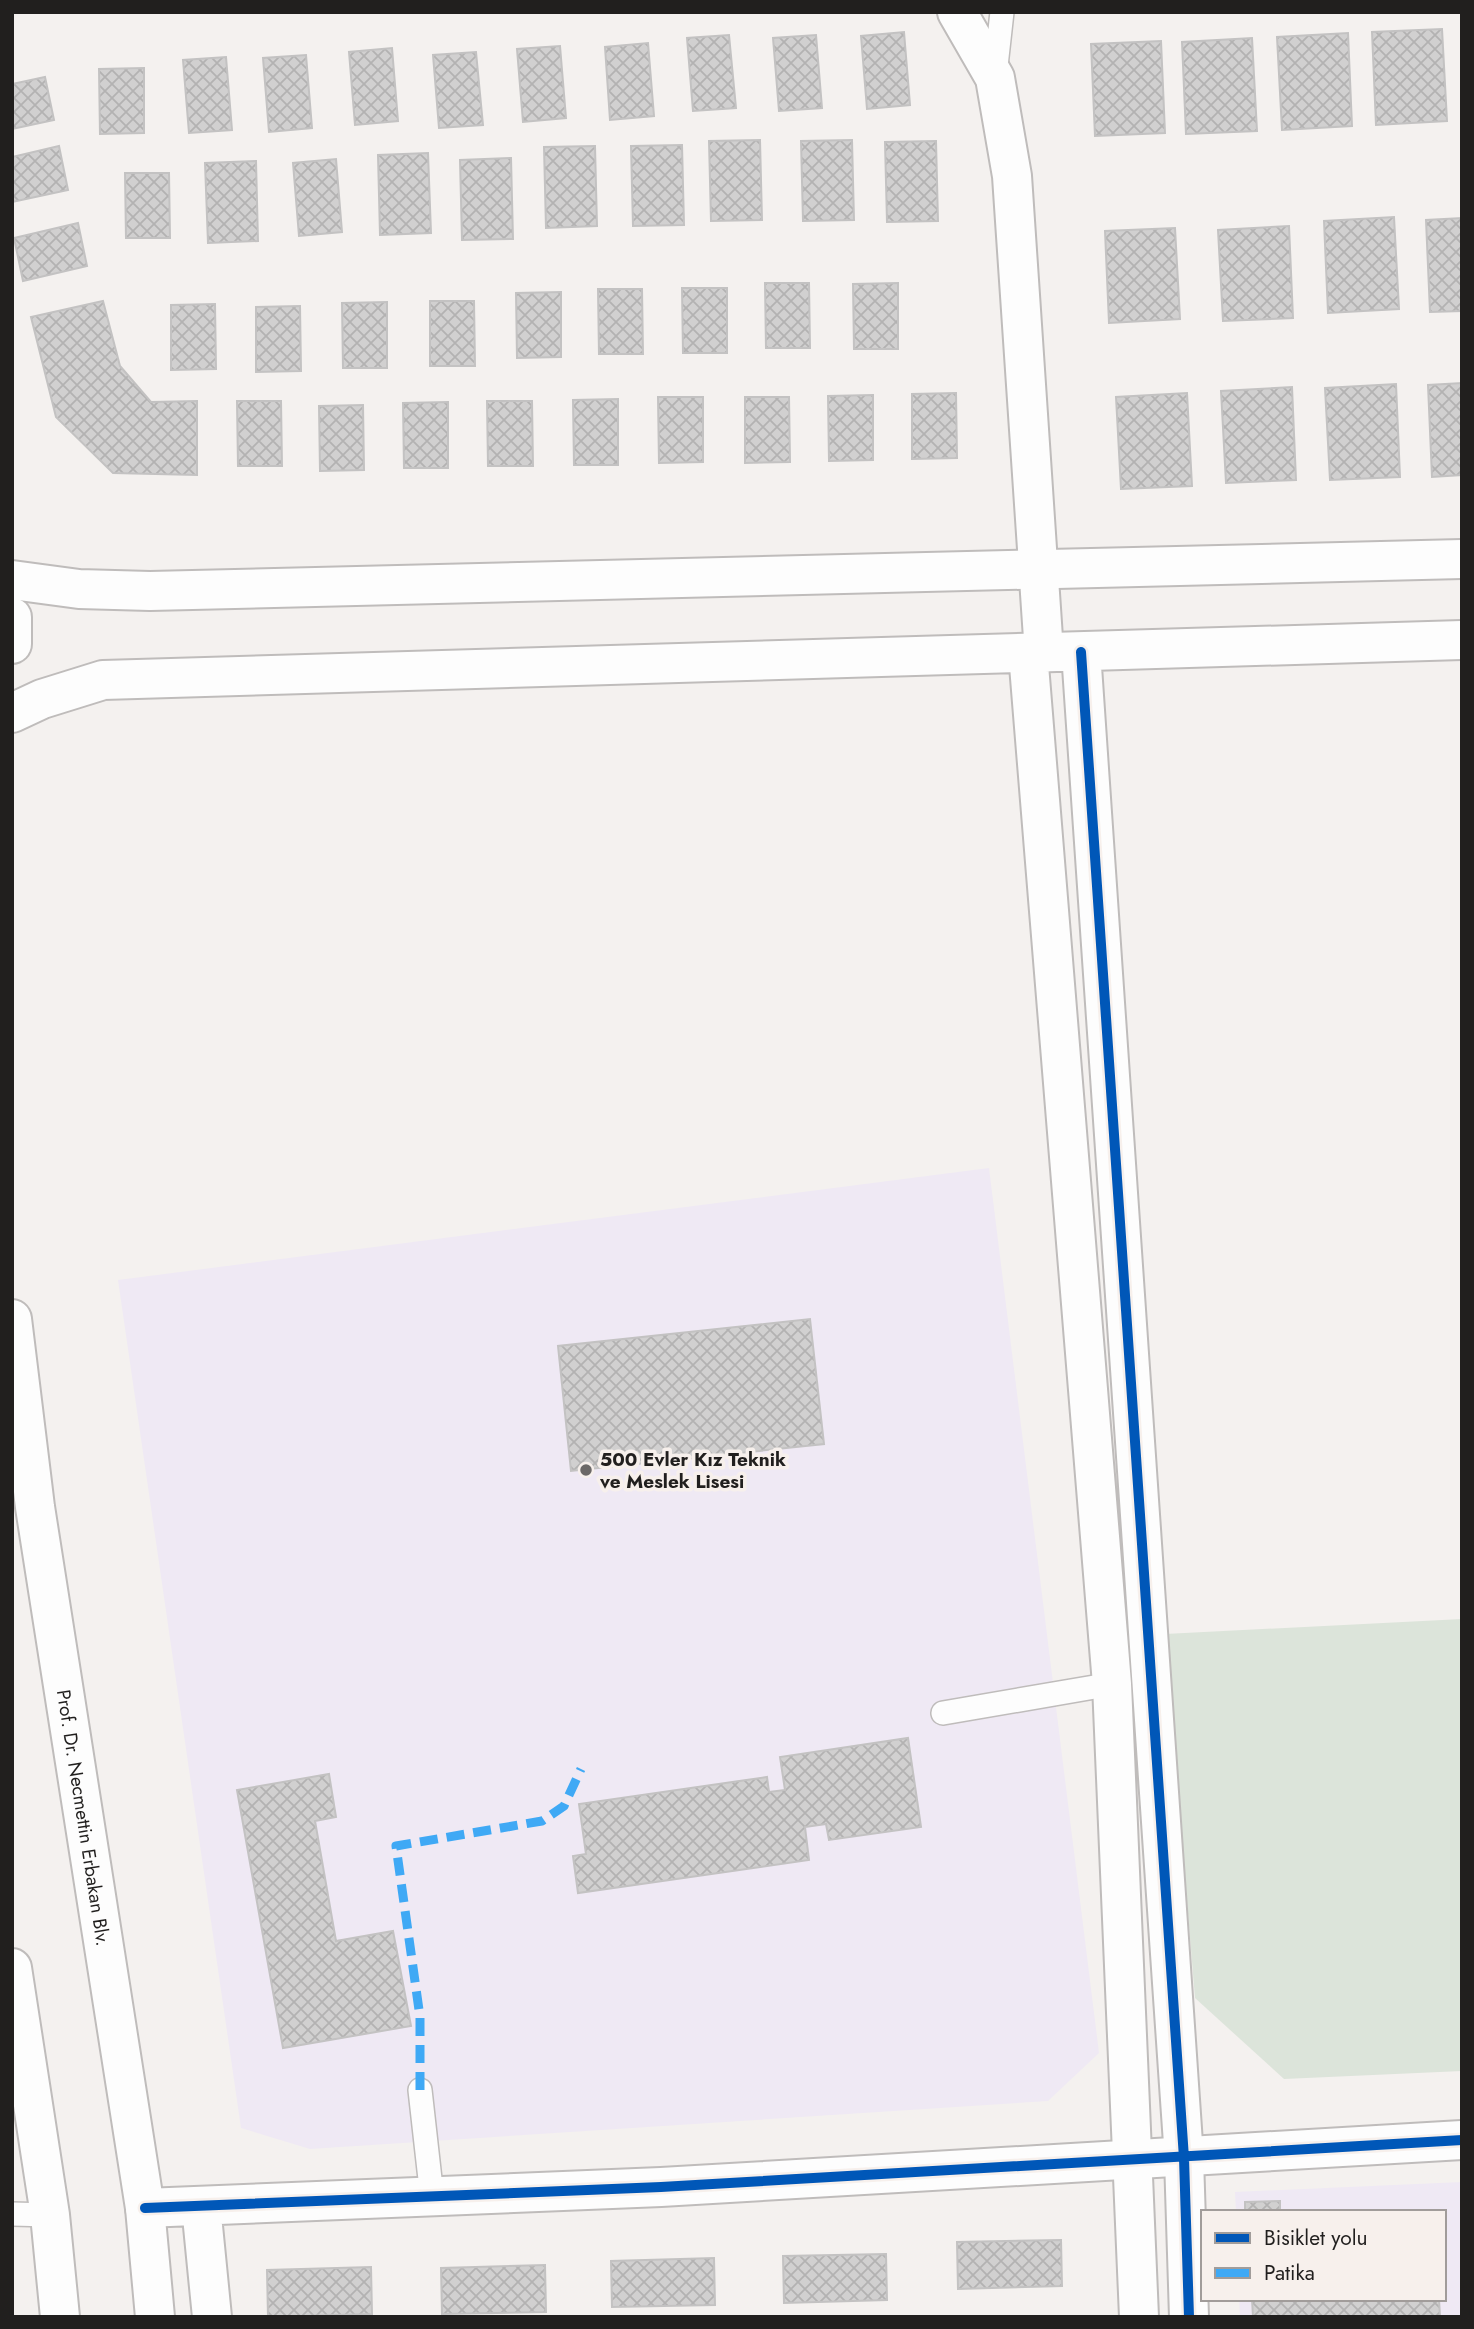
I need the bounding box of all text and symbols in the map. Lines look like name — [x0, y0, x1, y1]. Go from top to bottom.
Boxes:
place label: 500 Evler Kız Teknik ve Meslek Lisesi — [599, 1446, 786, 1495]
marker: 500 Evler Kız Teknik ve Meslek Lisesi — [578, 1462, 594, 1478]
street label: Prof. Dr. Necmettin Erbakan Blv. — [50, 1688, 117, 1948]
legend — [1201, 2210, 1446, 2301]
text: Bisiklet yolu — [1264, 2223, 1368, 2253]
text: Patika — [1264, 2258, 1315, 2288]

